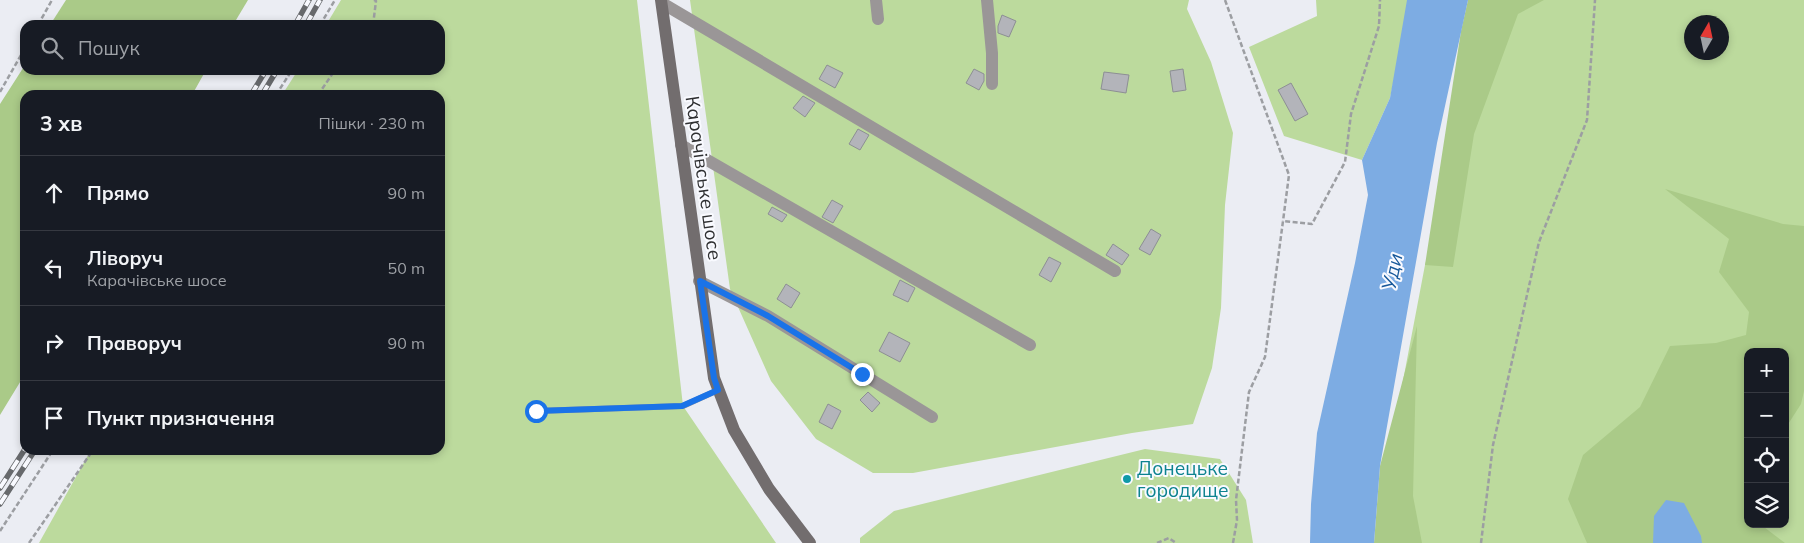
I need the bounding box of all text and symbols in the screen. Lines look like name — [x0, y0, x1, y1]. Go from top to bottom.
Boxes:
north arrow — [1684, 15, 1729, 60]
search box — [20, 20, 445, 75]
icon: search — [38, 34, 66, 62]
text: Пошук — [78, 36, 140, 60]
street label: Карачівське шосе — [681, 94, 727, 262]
text: 3 хв — [40, 110, 82, 136]
text: Пішки · 230 m — [319, 113, 425, 133]
icon: ahead — [40, 179, 68, 207]
text: Прямо — [87, 181, 149, 205]
text: 90 m — [388, 183, 425, 203]
text: Ліворуч — [87, 246, 163, 270]
water label: Уди — [1375, 251, 1408, 293]
icon: left — [40, 254, 68, 282]
text: 50 m — [388, 258, 425, 278]
text: Карачівське шосе — [87, 270, 227, 290]
icon: right — [40, 329, 68, 357]
text: Праворуч — [87, 331, 182, 355]
text: 90 m — [388, 333, 425, 353]
map controls — [1744, 348, 1789, 528]
button: + — [1744, 348, 1789, 393]
route end — [851, 363, 874, 386]
button: − — [1744, 393, 1789, 438]
route start — [525, 400, 548, 423]
icon: arrive — [40, 404, 68, 432]
text: Пункт призначення — [87, 406, 275, 430]
button: locate — [1744, 438, 1789, 483]
place label: Донецьке городище — [1137, 456, 1229, 502]
marker: Донецьке городище — [1121, 473, 1133, 485]
button: layers — [1744, 483, 1789, 528]

